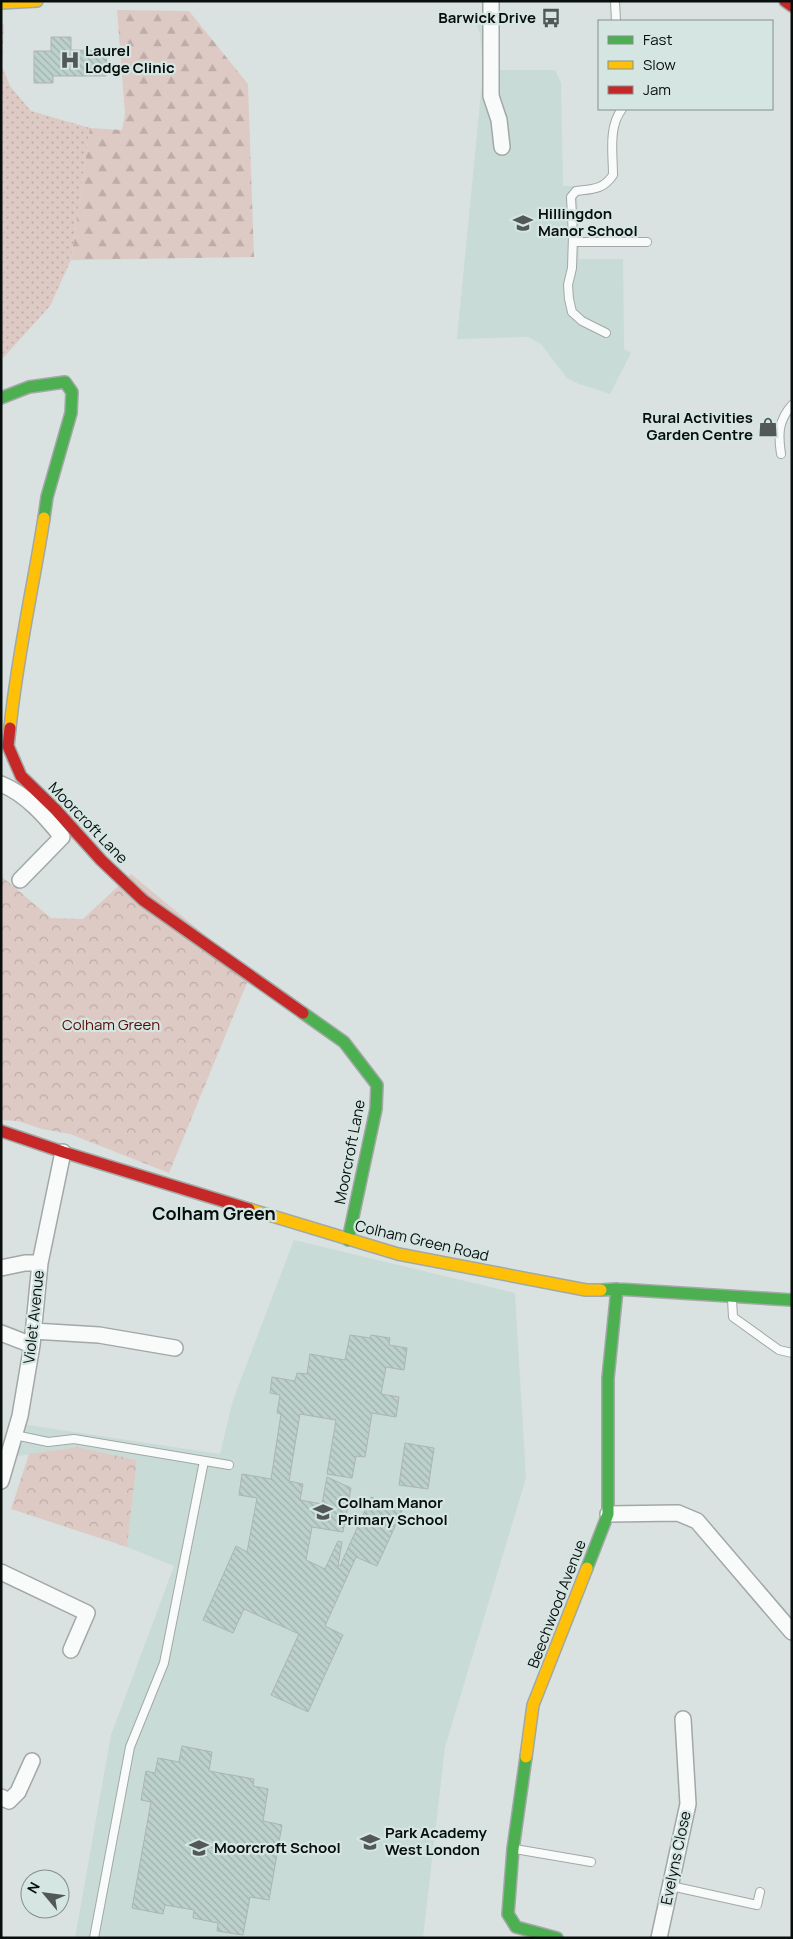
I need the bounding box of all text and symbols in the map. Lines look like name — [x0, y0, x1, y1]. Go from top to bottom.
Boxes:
place label: Barwick Drive — [438, 7, 536, 28]
bus stop icon: Barwick Drive — [540, 7, 562, 29]
legend — [598, 20, 773, 110]
text: Fast — [643, 29, 672, 50]
place label: Laurel Lodge Clinic — [85, 40, 175, 78]
hospital icon: Laurel Lodge Clinic — [59, 49, 81, 71]
text: Slow — [643, 54, 676, 75]
text: Jam — [643, 79, 671, 100]
place label: Hillingdon Manor School — [538, 203, 638, 241]
school or university icon: Hillingdon Manor School — [512, 212, 534, 234]
place label: Rural Activities Garden Centre — [642, 407, 753, 445]
shop icon: Rural Activities Garden Centre — [757, 416, 779, 438]
street label: Moorcroft Lane — [44, 777, 133, 868]
park label: Colham Green — [62, 1014, 160, 1035]
street label: Moorcroft Lane — [329, 1098, 370, 1206]
district label: Colham Green — [152, 1201, 276, 1225]
street label: Colham Green Road — [353, 1215, 491, 1266]
street label: Violet Avenue — [18, 1269, 49, 1365]
place label: Colham Manor Primary School — [338, 1492, 448, 1530]
school or university icon: Colham Manor Primary School — [312, 1501, 334, 1523]
street label: Beechwood Avenue — [522, 1536, 591, 1671]
street label: Evelyns Close — [655, 1809, 696, 1907]
place label: Park Academy West London — [385, 1822, 488, 1860]
school or university icon: Park Academy West London — [359, 1831, 381, 1853]
school or university icon: Moorcroft School — [188, 1837, 210, 1859]
place label: Moorcroft School — [214, 1837, 341, 1858]
north arrow — [20, 1869, 70, 1919]
text: N — [22, 1878, 44, 1896]

